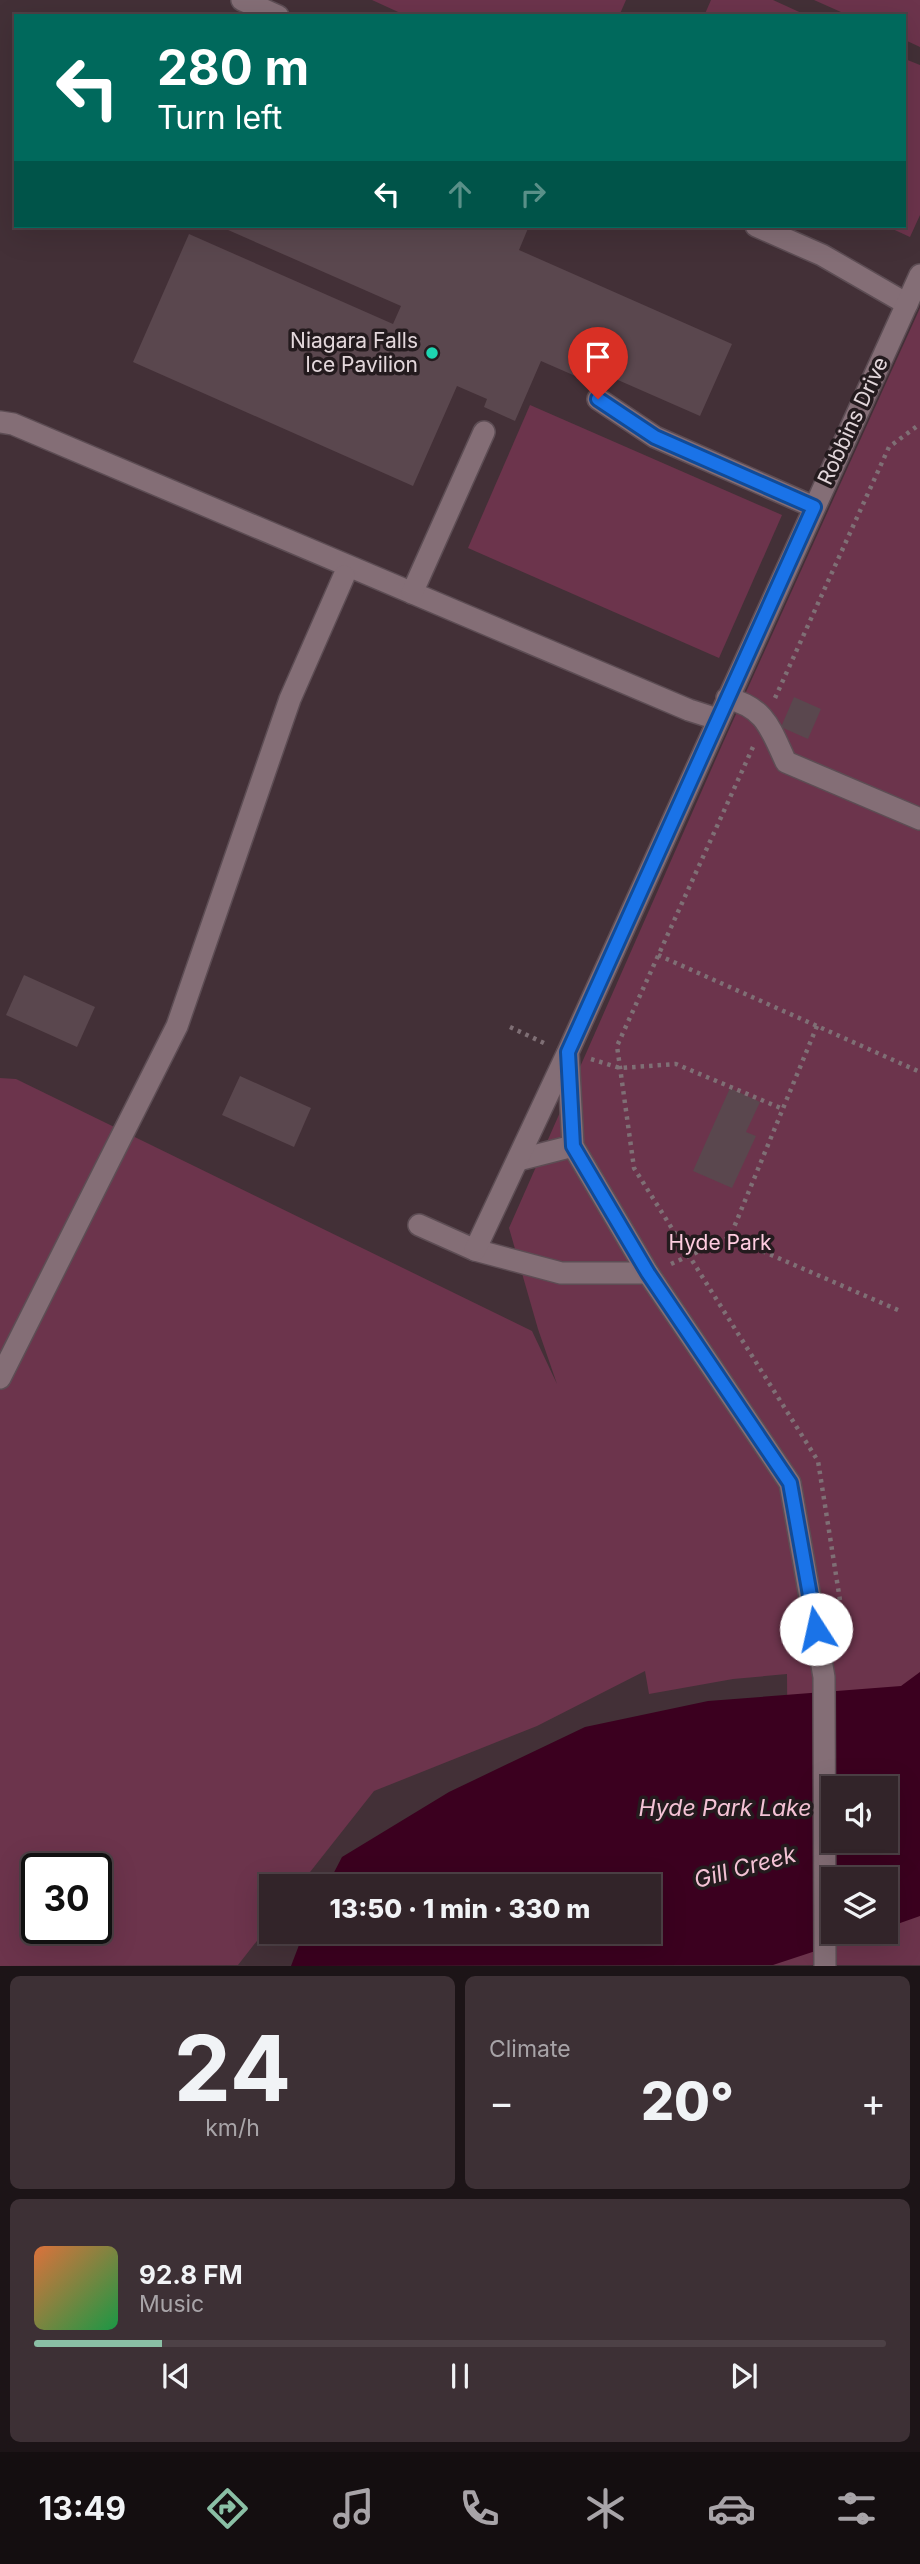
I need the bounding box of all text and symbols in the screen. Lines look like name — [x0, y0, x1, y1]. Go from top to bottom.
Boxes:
text: 280 m — [157, 38, 309, 97]
icon: left — [42, 42, 133, 133]
text: Turn left — [157, 98, 282, 137]
icon: left — [368, 175, 406, 213]
icon: ahead — [441, 175, 479, 213]
icon: right — [514, 175, 552, 213]
pin — [568, 327, 628, 399]
place label: Niagara Falls Ice Pavilion — [290, 328, 418, 377]
icon: arrive — [579, 338, 617, 376]
marker: Niagara Falls Ice Pavilion — [424, 345, 440, 361]
street label: Robbins Drive — [812, 353, 893, 489]
park label: Hyde Park — [668, 1230, 772, 1255]
position arrow — [779, 1592, 853, 1666]
map controls — [821, 1776, 898, 1944]
button: sound — [821, 1776, 898, 1853]
water label: Hyde Park Lake — [639, 1794, 811, 1822]
water label: Gill Creek — [691, 1840, 799, 1894]
speed limit sign: 30 — [21, 1853, 112, 1944]
button: layers — [821, 1867, 898, 1944]
text: 13:50 · 1 min · 330 m — [330, 1893, 590, 1924]
text: 24 — [174, 2013, 291, 2123]
text: Climate — [489, 2035, 571, 2063]
text: 20° — [641, 2070, 734, 2133]
text: − — [489, 2079, 514, 2125]
text: + — [861, 2079, 886, 2125]
text: km/h — [205, 2114, 260, 2142]
text: 92.8 FM — [139, 2259, 243, 2290]
text: Music — [139, 2290, 204, 2318]
icon: previous — [157, 2357, 195, 2395]
icon: pause — [441, 2357, 479, 2395]
icon: next — [725, 2357, 763, 2395]
icon: directions — [203, 2484, 252, 2533]
icon: music — [329, 2484, 378, 2533]
icon: phone — [455, 2484, 504, 2533]
icon: climate — [581, 2484, 630, 2533]
icon: car — [707, 2484, 756, 2533]
icon: filters — [832, 2484, 881, 2533]
text: 13:49 — [38, 2489, 126, 2528]

